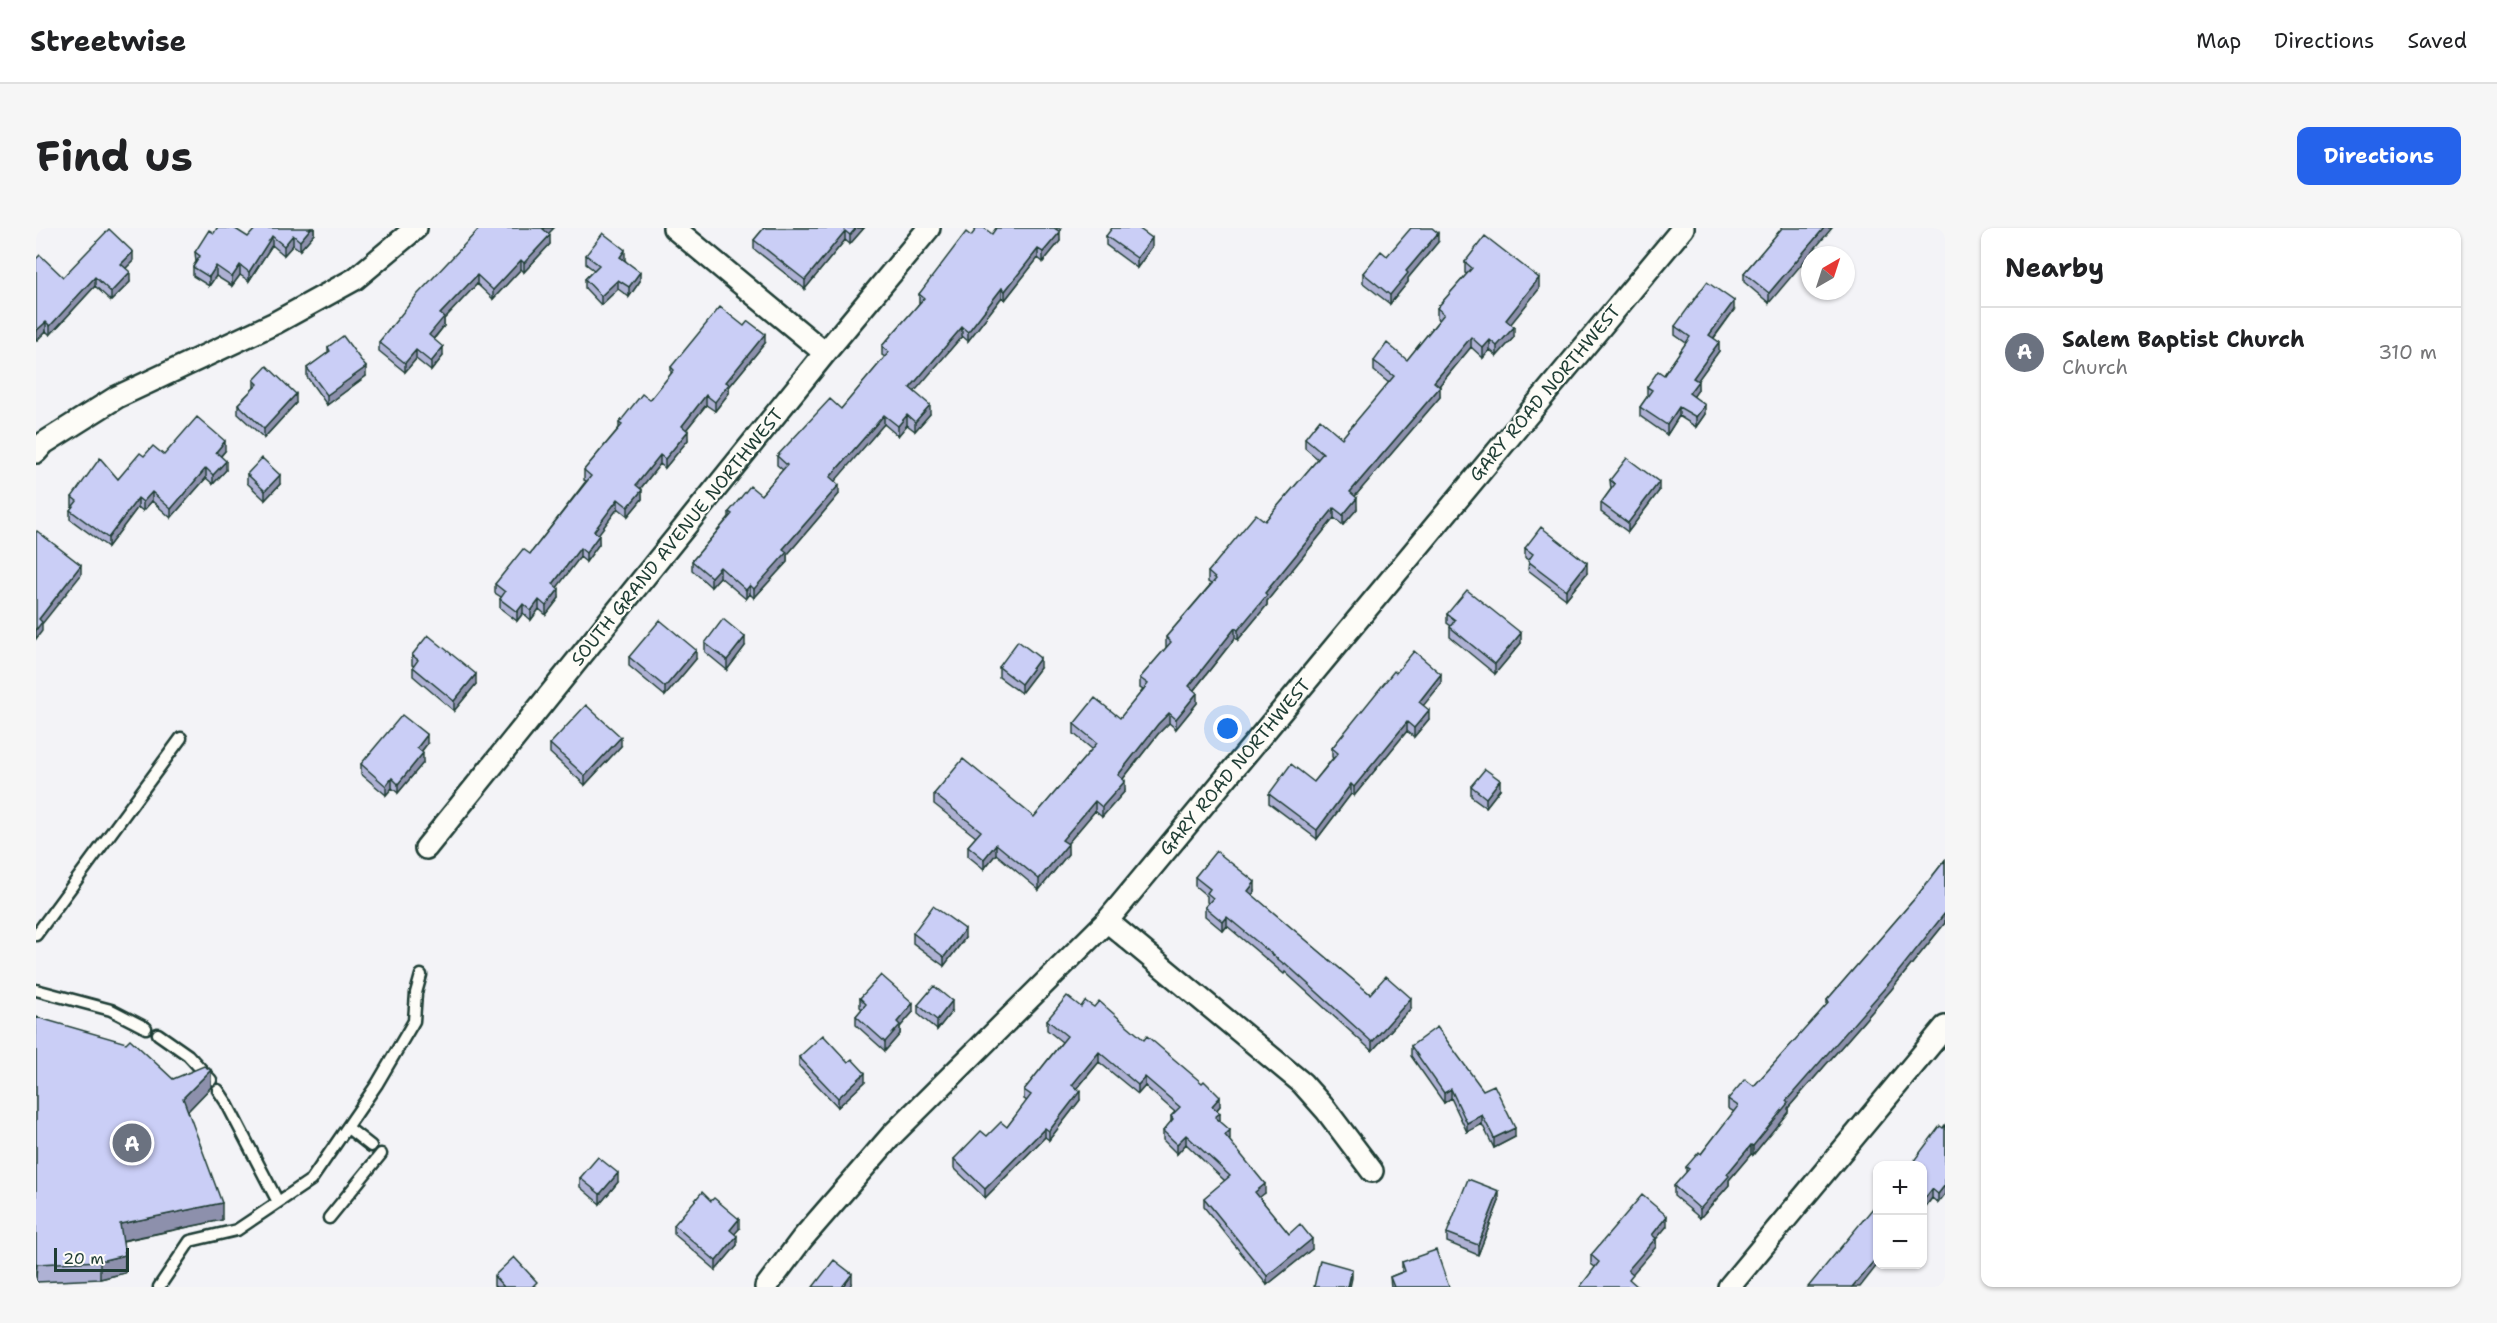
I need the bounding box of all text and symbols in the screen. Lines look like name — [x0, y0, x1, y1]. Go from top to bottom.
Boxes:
text: Streetwise — [30, 22, 186, 60]
text: Map — [2196, 27, 2241, 55]
text: Directions — [2274, 27, 2374, 55]
text: Saved — [2407, 27, 2467, 55]
button: Directions — [2297, 127, 2461, 185]
text: Find us — [36, 128, 193, 184]
north arrow — [1801, 246, 1855, 300]
text: Nearby — [2005, 250, 2104, 285]
street label: GARY ROAD NORTHWEST — [1464, 300, 1626, 486]
text: Salem Baptist Church — [2062, 325, 2305, 354]
text: A — [2017, 339, 2032, 365]
text: 310 m — [2378, 339, 2437, 365]
text: Church — [2062, 354, 2128, 380]
street label: SOUTH GRAND AVENUE NORTHWEST — [565, 403, 789, 671]
street label: GARY ROAD NORTHWEST — [1154, 674, 1316, 860]
your location — [1213, 714, 1242, 743]
pin: A — [112, 1120, 152, 1166]
map controls — [1873, 1161, 1927, 1269]
button: + — [1873, 1161, 1927, 1215]
button: − — [1873, 1215, 1927, 1269]
scale bar — [54, 1245, 129, 1272]
text: 20 m — [63, 1248, 104, 1269]

